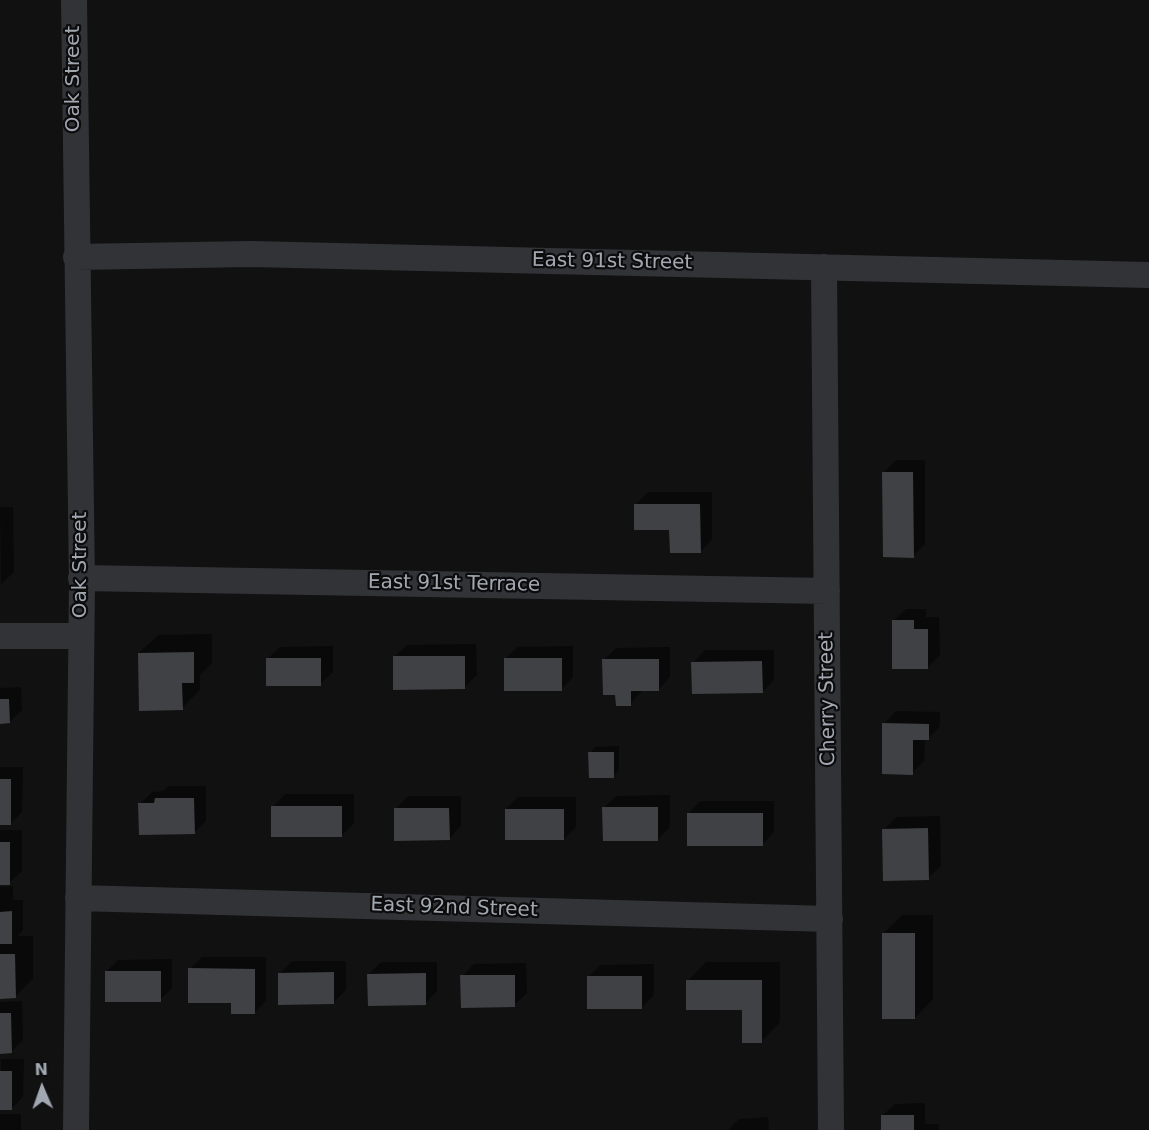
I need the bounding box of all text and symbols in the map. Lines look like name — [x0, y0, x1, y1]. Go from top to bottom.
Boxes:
street label: Oak Street — [62, 26, 86, 132]
street label: East 91st Street — [532, 249, 692, 275]
street label: Oak Street — [69, 512, 93, 618]
street label: East 91st Terrace — [368, 570, 540, 598]
street label: Cherry Street — [815, 632, 841, 766]
street label: East 92nd Street — [370, 893, 538, 923]
north arrow — [12, 1058, 72, 1118]
text: N — [34, 1060, 48, 1079]

